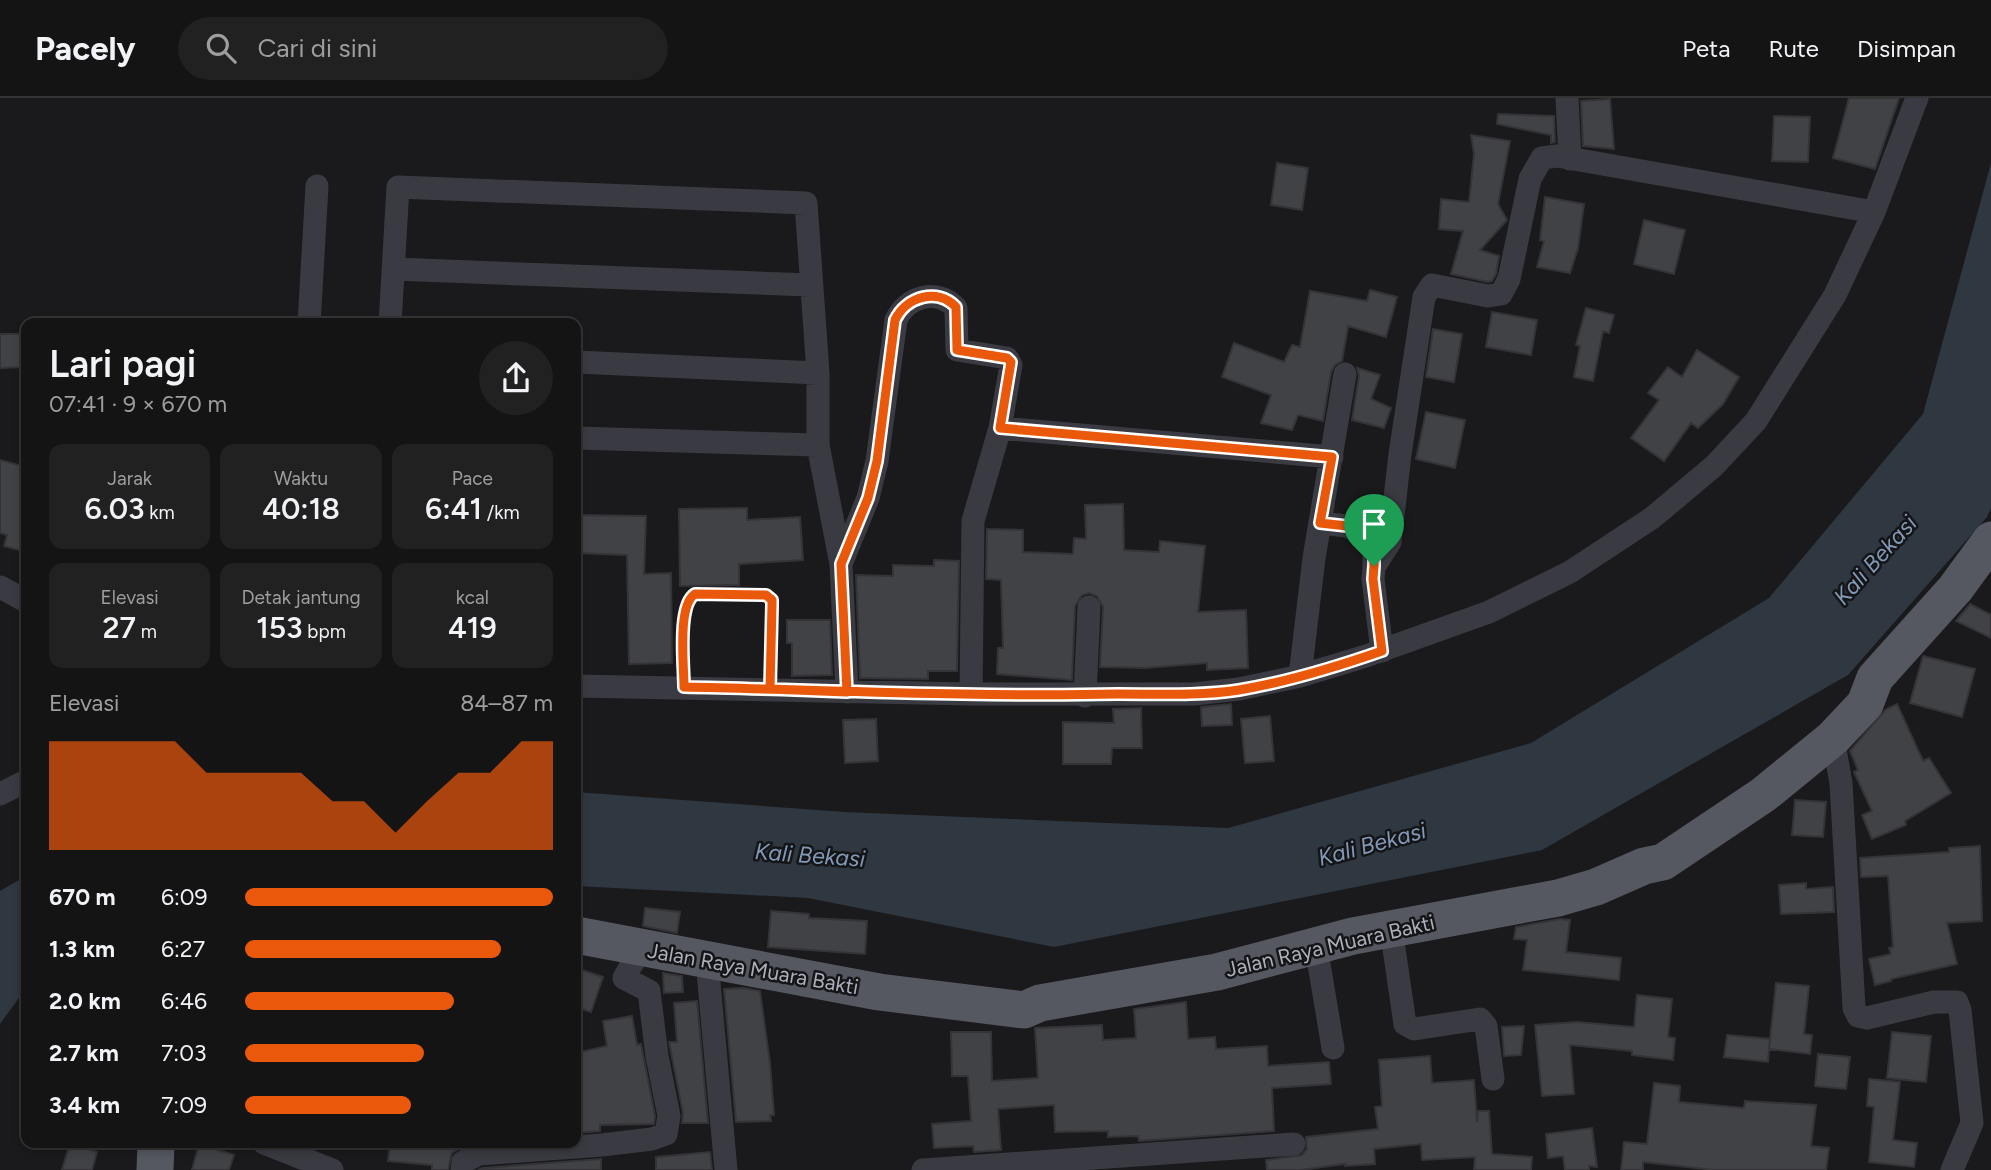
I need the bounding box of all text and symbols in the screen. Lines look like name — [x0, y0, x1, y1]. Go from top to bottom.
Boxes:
search box — [178, 17, 668, 80]
text: Pacely — [35, 29, 136, 68]
icon: search — [202, 29, 240, 67]
text: Cari di sini — [258, 32, 377, 64]
text: Peta — [1682, 34, 1730, 63]
text: Rute — [1768, 34, 1819, 63]
text: Disimpan — [1857, 34, 1956, 63]
text: Lari pagi — [49, 341, 196, 387]
button: share — [479, 341, 553, 415]
text: 07:41 · 9 × 670 m — [49, 390, 227, 418]
text: Jarak — [107, 467, 152, 490]
text: Waktu — [274, 467, 328, 490]
text: Pace — [452, 467, 493, 490]
text: 6.03 — [85, 490, 145, 527]
text: 40:18 — [262, 490, 340, 527]
text: 6:41 — [425, 490, 482, 527]
pin — [1344, 494, 1404, 566]
text: km — [145, 501, 175, 524]
text: /km — [482, 501, 520, 524]
icon: arrive — [1355, 505, 1393, 543]
water label: Kali Bekasi — [1828, 509, 1923, 611]
text: Elevasi — [101, 586, 159, 609]
text: Detak jantung — [241, 586, 361, 609]
text: kcal — [456, 586, 489, 609]
text: 27 — [102, 609, 136, 646]
text: 153 — [256, 609, 303, 646]
text: 419 — [448, 609, 497, 646]
text: m — [136, 620, 157, 643]
text: bpm — [303, 620, 346, 643]
text: Elevasi — [49, 689, 119, 717]
text: 84–87 m — [460, 689, 553, 717]
water label: Kali Bekasi — [1315, 816, 1430, 872]
water label: Kali Bekasi — [754, 837, 867, 873]
text: 670 m — [49, 883, 116, 911]
text: 6:09 — [161, 883, 208, 911]
street label: Jalan Raya Muara Bakti — [1223, 909, 1437, 982]
text: 1.3 km — [49, 935, 115, 963]
text: 6:27 — [161, 935, 205, 963]
street label: Jalan Raya Muara Bakti — [646, 938, 861, 999]
text: 2.0 km — [49, 987, 121, 1015]
text: 6:46 — [161, 987, 207, 1015]
text: 2.7 km — [49, 1039, 119, 1067]
text: 7:03 — [161, 1039, 206, 1067]
text: 3.4 km — [49, 1091, 120, 1119]
text: 7:09 — [161, 1091, 207, 1119]

